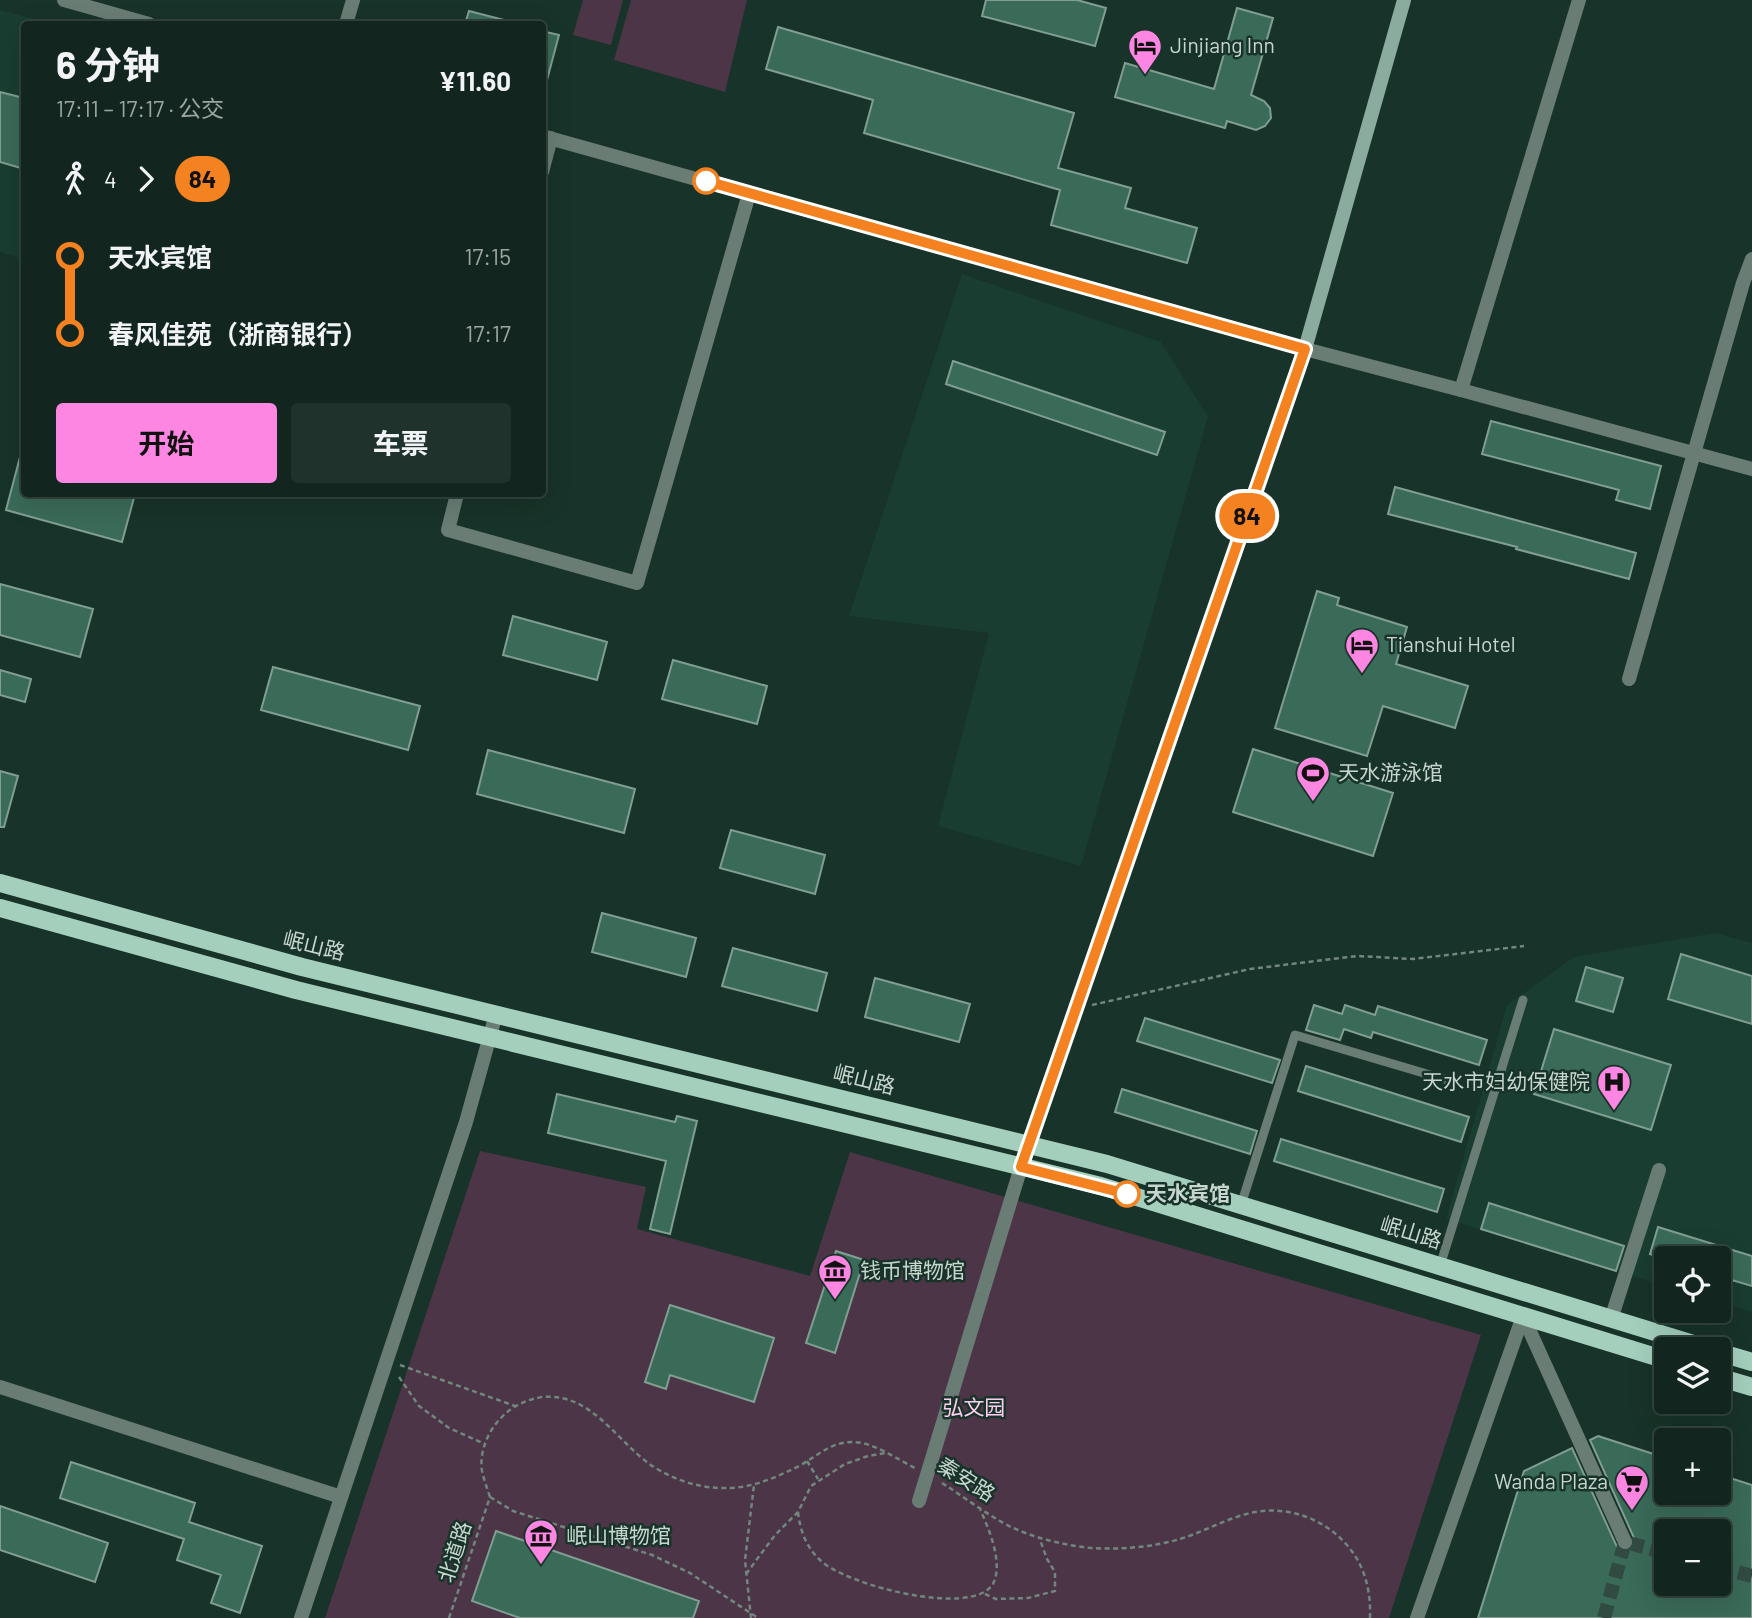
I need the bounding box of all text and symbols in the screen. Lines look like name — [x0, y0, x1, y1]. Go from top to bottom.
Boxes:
hotel icon: Jinjiang Inn — [1126, 27, 1164, 76]
place label: Jinjiang Inn — [1170, 32, 1275, 57]
text: 6 分钟 — [56, 41, 160, 87]
text: ¥11.60 — [439, 65, 511, 96]
text: 17:11 – 17:17 · 公交 — [56, 94, 224, 122]
icon: walk — [56, 160, 94, 198]
icon: forward — [127, 160, 165, 198]
text: 84 — [189, 164, 216, 193]
text: 4 — [104, 165, 117, 193]
unlabelled marker — [693, 168, 719, 194]
text: 天水宾馆 — [108, 241, 212, 272]
text: 17:15 — [464, 242, 511, 270]
text: 春风佳苑（浙商银行） — [108, 318, 368, 349]
text: 17:17 — [465, 319, 511, 347]
button: 开始 — [56, 403, 277, 483]
button: 车票 — [291, 403, 511, 483]
line badge: 84 — [1216, 493, 1278, 539]
text: 84 — [1233, 501, 1261, 530]
hotel icon: Tianshui Hotel — [1343, 626, 1381, 675]
place label: Tianshui Hotel — [1386, 631, 1516, 656]
sports icon: 天水游泳馆 — [1294, 754, 1332, 803]
place label: 天水游泳馆 — [1338, 759, 1443, 784]
street label: 岷山路 — [281, 925, 348, 964]
street label: 岷山路 — [831, 1059, 898, 1098]
hospital icon: 天水市妇幼保健院 — [1595, 1063, 1633, 1112]
place label: 天水市妇幼保健院 — [1422, 1068, 1590, 1093]
place label: 天水宾馆 — [1146, 1180, 1230, 1205]
marker: 天水宾馆 — [1114, 1181, 1140, 1207]
street label: 岷山路 — [1378, 1210, 1445, 1253]
map controls — [1654, 1246, 1731, 1596]
button: locate — [1654, 1246, 1731, 1323]
museum icon: 钱币博物馆 — [816, 1252, 854, 1301]
place label: 钱币博物馆 — [860, 1257, 965, 1282]
button: layers — [1654, 1337, 1731, 1414]
park label: 弘文园 — [943, 1394, 1006, 1419]
button: + — [1654, 1428, 1731, 1505]
street label: 秦安路 — [933, 1451, 1000, 1506]
supermarket icon: Wanda Plaza — [1613, 1463, 1651, 1512]
place label: Wanda Plaza — [1494, 1468, 1608, 1493]
museum icon: 岷山博物馆 — [522, 1517, 560, 1566]
street label: 北道路 — [432, 1518, 475, 1585]
button: − — [1654, 1519, 1731, 1596]
place label: 岷山博物馆 — [566, 1522, 671, 1547]

